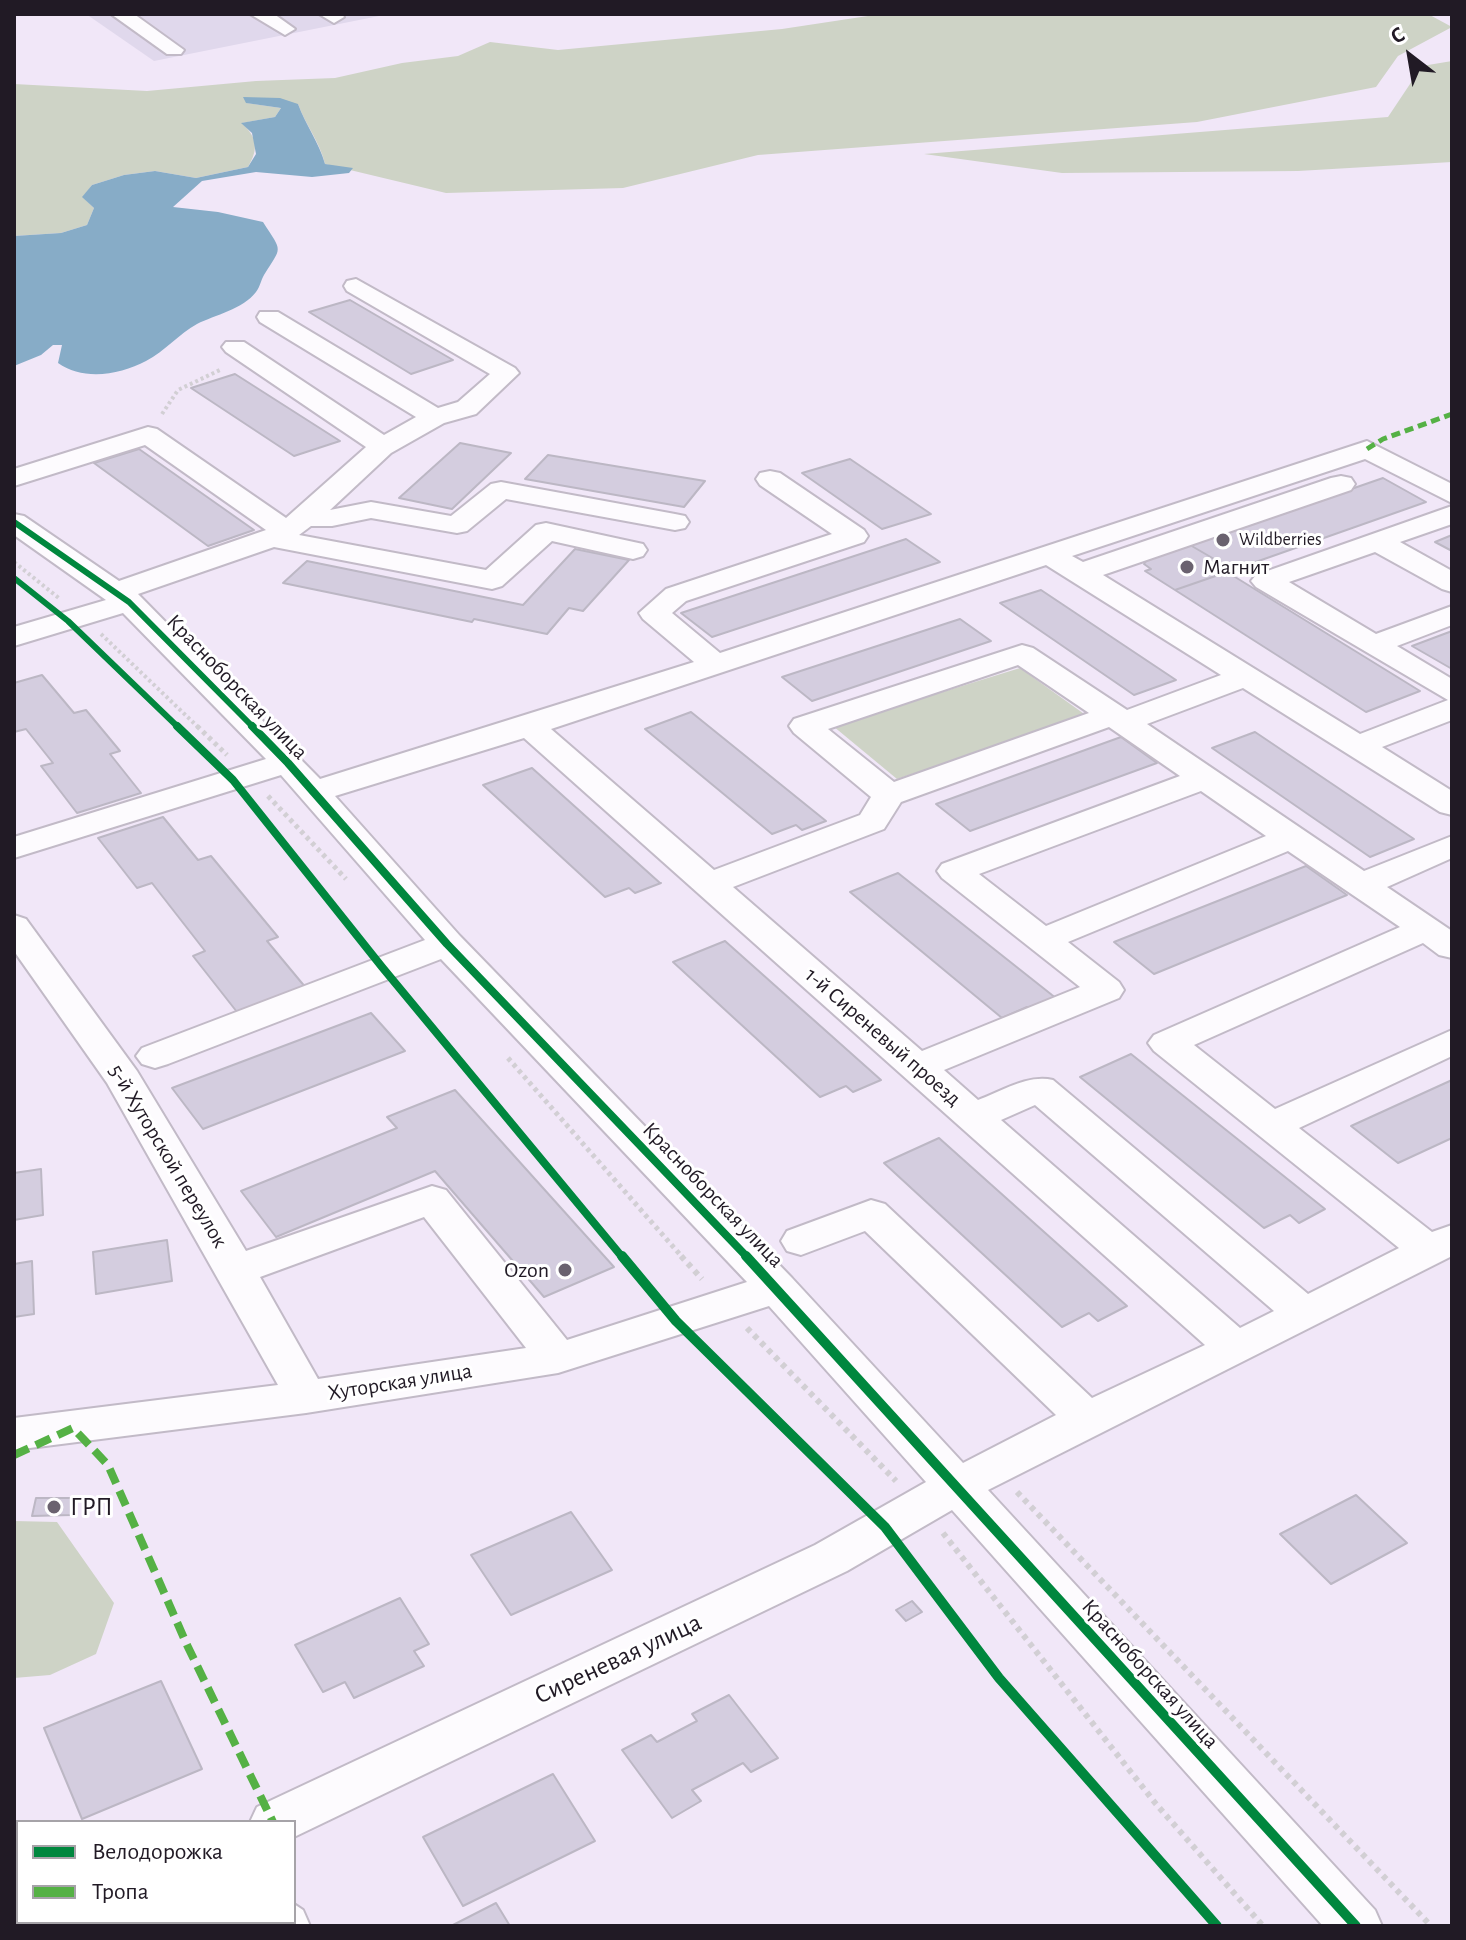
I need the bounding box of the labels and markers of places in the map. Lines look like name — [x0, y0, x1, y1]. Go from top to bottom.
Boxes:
place label: Wildberries — [1239, 529, 1322, 551]
marker: Wildberries — [1214, 531, 1232, 549]
place label: Магнит — [1203, 554, 1269, 580]
marker: Магнит — [1178, 558, 1196, 576]
place label: Ozon — [504, 1257, 549, 1283]
marker: Ozon — [556, 1261, 574, 1279]
place label: ГРП — [70, 1491, 113, 1523]
marker: ГРП — [45, 1498, 63, 1516]

